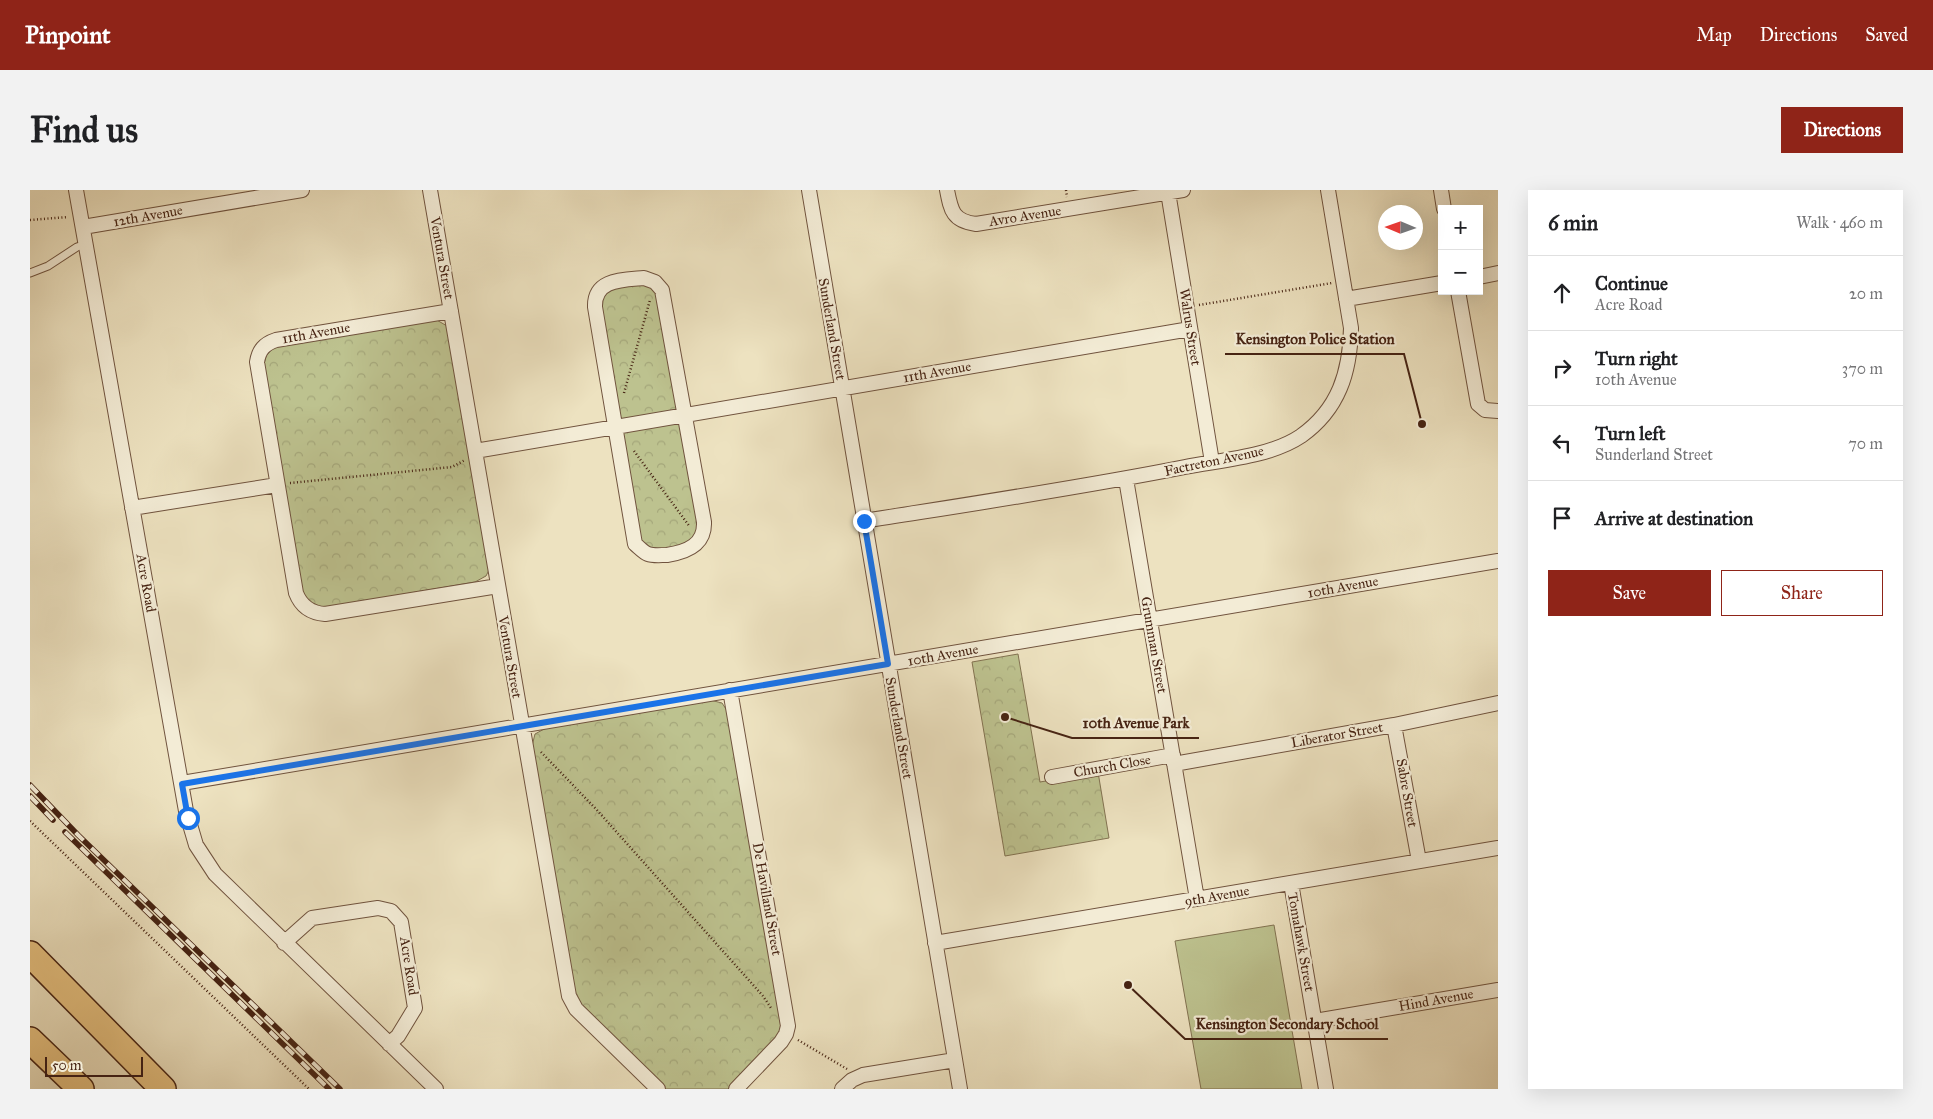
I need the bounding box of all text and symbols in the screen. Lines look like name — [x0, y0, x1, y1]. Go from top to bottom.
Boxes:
text: Pinpoint — [25, 20, 111, 50]
text: Map — [1696, 24, 1732, 46]
text: Directions — [1760, 24, 1837, 46]
text: Saved — [1865, 24, 1908, 46]
button: Directions — [1781, 107, 1903, 153]
text: Find us — [30, 109, 138, 152]
street label: 12th Avenue — [112, 202, 184, 230]
street label: Avro Avenue — [987, 202, 1063, 230]
north arrow — [1378, 205, 1423, 250]
map controls — [1438, 205, 1483, 295]
button: + — [1438, 205, 1483, 250]
text: 6 min — [1548, 210, 1598, 236]
text: Walk · 460 m — [1796, 213, 1883, 232]
street label: Ventura Street — [426, 214, 458, 301]
button: − — [1438, 250, 1483, 295]
text: Continue — [1595, 272, 1668, 295]
street label: Sunderland Street — [815, 277, 849, 381]
icon: ahead — [1548, 279, 1576, 307]
text: 20 m — [1849, 284, 1883, 303]
street label: Walrus Street — [1176, 287, 1205, 367]
text: Acre Road — [1595, 295, 1663, 314]
street label: 11th Avenue — [281, 319, 352, 347]
callout: Kensington Police Station — [1225, 324, 1404, 354]
text: Kensington Police Station — [1235, 330, 1395, 349]
text: Turn right — [1595, 347, 1678, 370]
icon: right — [1548, 354, 1576, 382]
street label: 11th Avenue — [902, 358, 973, 386]
text: 370 m — [1842, 359, 1883, 378]
text: 10th Avenue — [1595, 370, 1677, 389]
text: Turn left — [1595, 422, 1665, 445]
icon: left — [1548, 429, 1576, 457]
text: 70 m — [1848, 434, 1883, 453]
street label: Factreton Avenue — [1163, 442, 1265, 480]
text: Sunderland Street — [1595, 445, 1713, 464]
icon: arrive — [1548, 504, 1576, 532]
text: Arrive at destination — [1595, 507, 1753, 530]
route end — [853, 510, 876, 533]
street label: Acre Road — [132, 551, 160, 614]
button: Save — [1548, 570, 1711, 616]
button: Share — [1721, 570, 1883, 616]
street label: 10th Avenue — [1306, 572, 1380, 602]
street label: Grumman Street — [1137, 595, 1171, 695]
street label: Ventura Street — [494, 613, 526, 700]
street label: 10th Avenue — [906, 640, 980, 670]
street label: Sunderland Street — [882, 676, 916, 780]
callout: 10th Avenue Park — [1072, 708, 1199, 738]
text: 10th Avenue Park — [1083, 714, 1190, 732]
street label: Liberator Street — [1290, 719, 1384, 751]
street label: Church Close — [1072, 751, 1152, 781]
street label: Sabre Street — [1393, 757, 1421, 829]
route start — [177, 807, 200, 830]
street label: De Havilland Street — [749, 841, 785, 957]
street label: 9th Avenue — [1183, 882, 1251, 910]
street label: Tomahawk Street — [1284, 891, 1318, 993]
street label: Acre Road — [396, 934, 422, 997]
street label: Hind Avenue — [1397, 985, 1475, 1015]
callout: Kensington Secondary School — [1185, 1009, 1388, 1039]
text: Kensington Secondary School — [1195, 1015, 1380, 1034]
scale bar — [45, 1054, 142, 1077]
text: 50 m — [52, 1057, 81, 1074]

